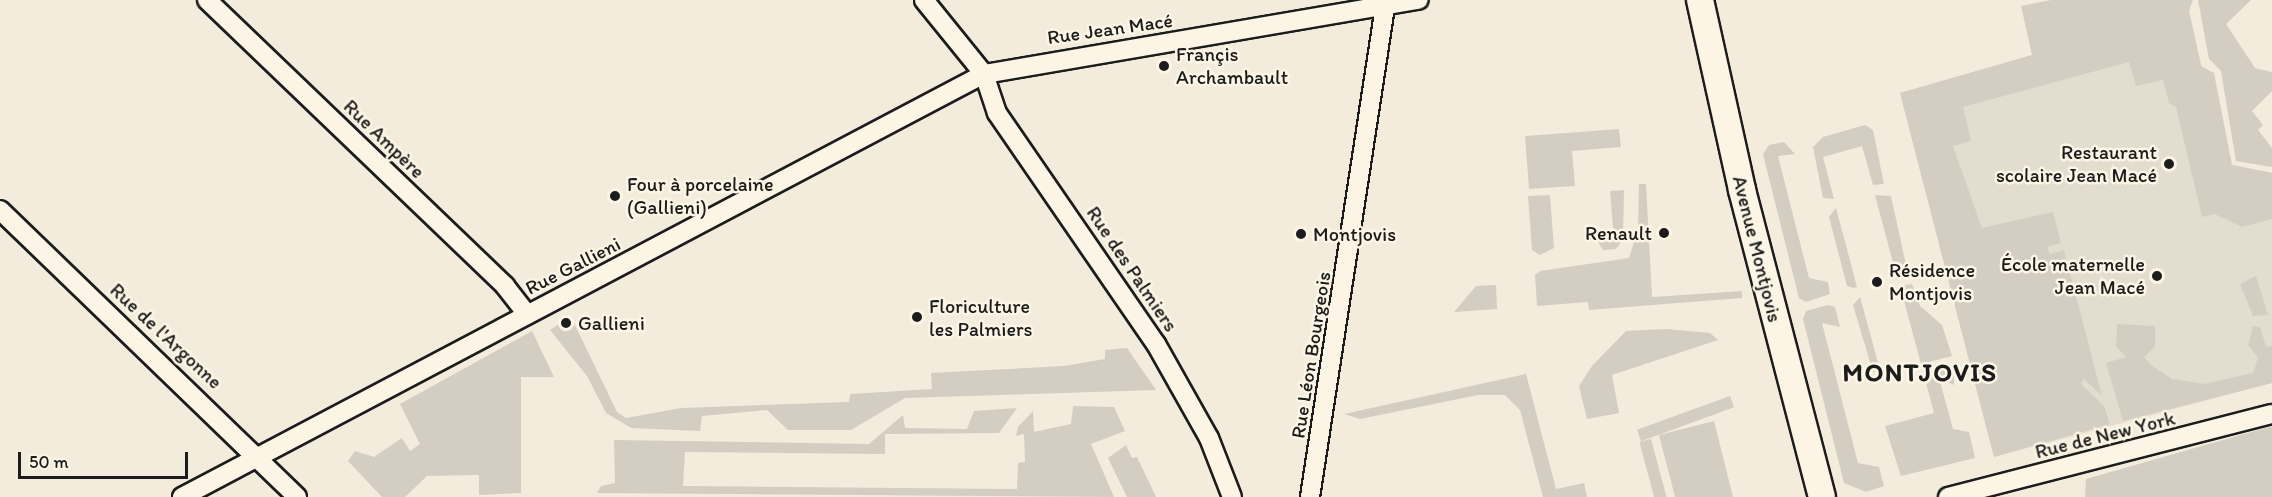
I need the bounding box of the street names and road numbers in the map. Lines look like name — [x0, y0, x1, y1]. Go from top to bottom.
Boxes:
street label: Rue Jean Macé — [1045, 8, 1175, 50]
street label: Rue Ampère — [338, 94, 430, 184]
street label: Avenue Montjovis — [1727, 173, 1787, 325]
street label: Rue des Palmiers — [1081, 202, 1183, 336]
street label: Rue Gallieni — [521, 232, 625, 300]
street label: Rue Léon Bourgeois — [1286, 270, 1336, 440]
street label: Rue de l'Argonne — [105, 278, 227, 394]
street label: Rue de New York — [2033, 406, 2177, 464]

